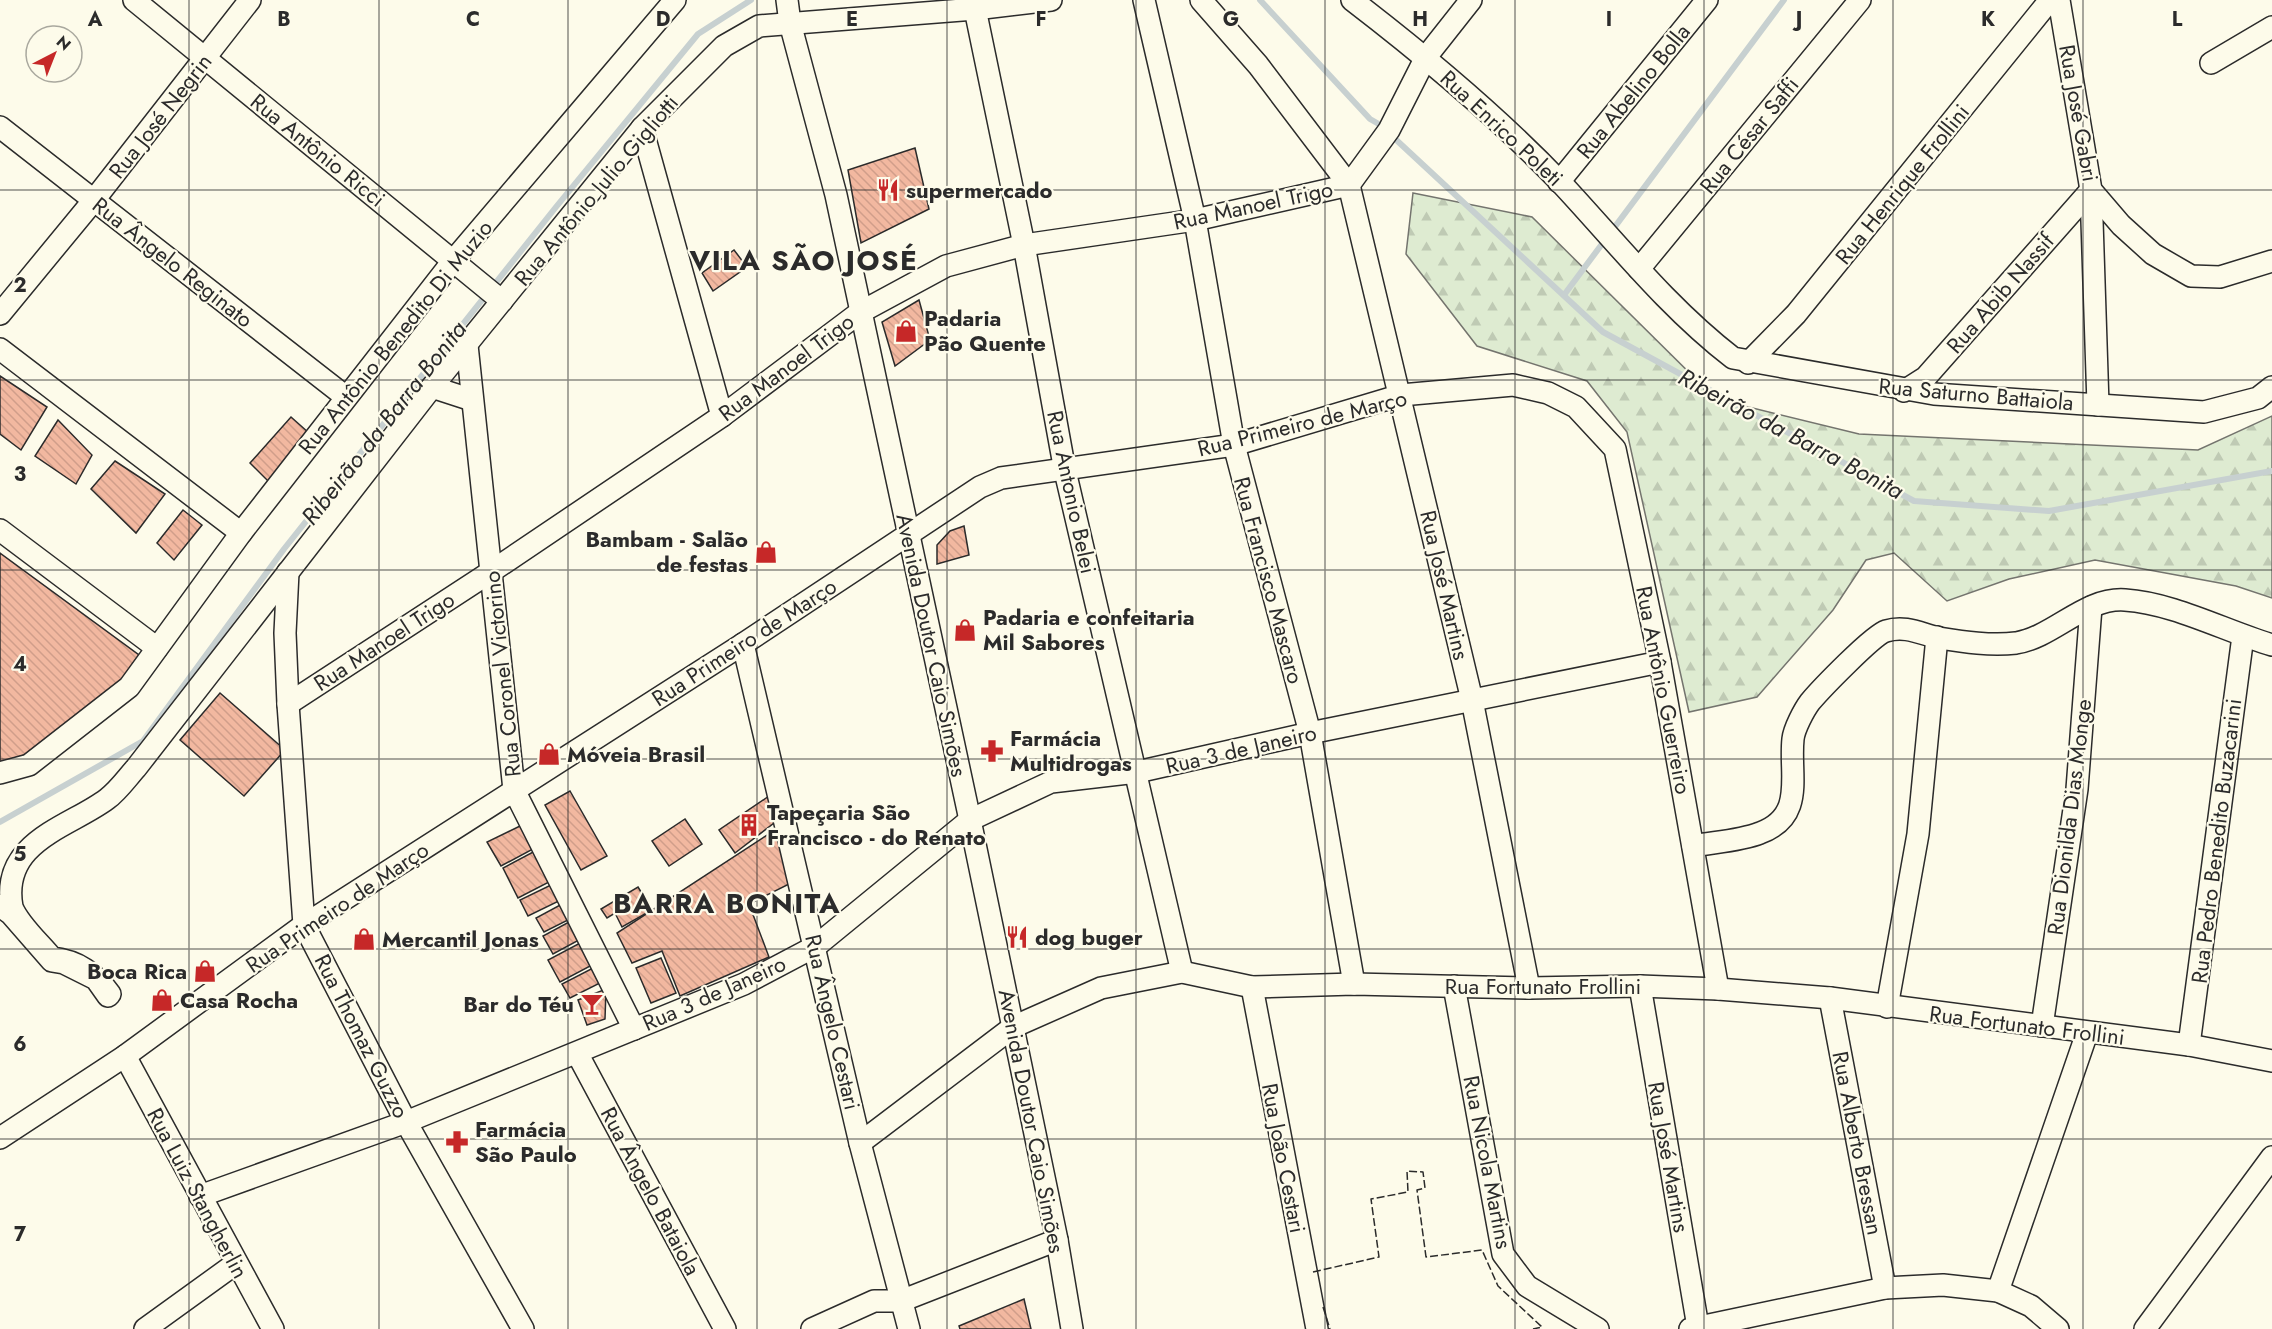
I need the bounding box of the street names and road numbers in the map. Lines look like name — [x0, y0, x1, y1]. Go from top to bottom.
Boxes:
street label: Rua Abelino Bolla — [1569, 17, 1697, 165]
street label: Rua José Gabri — [2051, 42, 2107, 184]
street label: Rua José Negrin — [101, 47, 219, 185]
street label: Rua Enrico Poleti — [1433, 62, 1571, 194]
street label: Rua César Saffi — [1692, 70, 1806, 200]
street label: Rua Antônio Ricci — [244, 86, 392, 214]
street label: Rua Antônio Julio Gigliotti — [506, 87, 686, 293]
street label: Rua Henrique Frollini — [1827, 97, 1977, 271]
street label: Rua Manoel Trigo — [1170, 172, 1336, 238]
street label: Rua Ângelo Reginato — [86, 189, 260, 335]
street label: Rua Antônio Benedito Di Muzio — [290, 213, 500, 461]
street label: Rua Abib Nassif — [1939, 225, 2062, 360]
street label: Rua Manoel Trigo — [712, 305, 860, 429]
street label: Rua Saturno Battaiola — [1877, 370, 2075, 418]
street label: Rua Primeiro de Março — [1194, 382, 1410, 464]
street label: Rua Antonio Belei — [1039, 407, 1105, 577]
street label: Rua Francisco Mascaro — [1226, 473, 1312, 687]
street label: Rua José Martins — [1412, 507, 1478, 663]
street label: Avenida Doutor Caio Simões — [888, 511, 976, 780]
street label: Rua Coronel Victorino — [475, 570, 529, 778]
street label: Rua Primeiro de Março — [645, 570, 843, 714]
street label: Rua Manoel Trigo — [307, 583, 461, 699]
street label: Rua Antônio Guerreiro — [1628, 583, 1700, 797]
street label: Rua Dionilda Dias Monge — [2039, 697, 2099, 937]
street label: Rua Pedro Benedito Buzacarini — [2183, 697, 2249, 985]
street label: Rua 3 de Janeiro — [1162, 716, 1320, 782]
street label: Rua Primeiro de Março — [239, 834, 435, 980]
street label: Rua Ângelo Cestari — [797, 931, 869, 1113]
street label: Rua 3 de Janeiro — [637, 947, 791, 1039]
street label: Rua Thomaz Guzzo — [307, 948, 417, 1124]
street label: Rua Fortunato Frollini — [1445, 970, 1641, 1002]
street label: Avenida Doutor Caio Simões — [991, 986, 1073, 1256]
street label: Rua Fortunato Frollini — [1927, 997, 2127, 1053]
street label: Rua Alberto Bressan — [1824, 1048, 1892, 1238]
street label: Rua Nicola Martins — [1456, 1073, 1521, 1252]
street label: Rua José Martins — [1640, 1079, 1698, 1235]
street label: Rua João Cestari — [1254, 1080, 1314, 1236]
street label: Rua Ângelo Bataiola — [593, 1101, 709, 1281]
street label: Rua Luiz Stangherlin — [139, 1102, 257, 1284]

